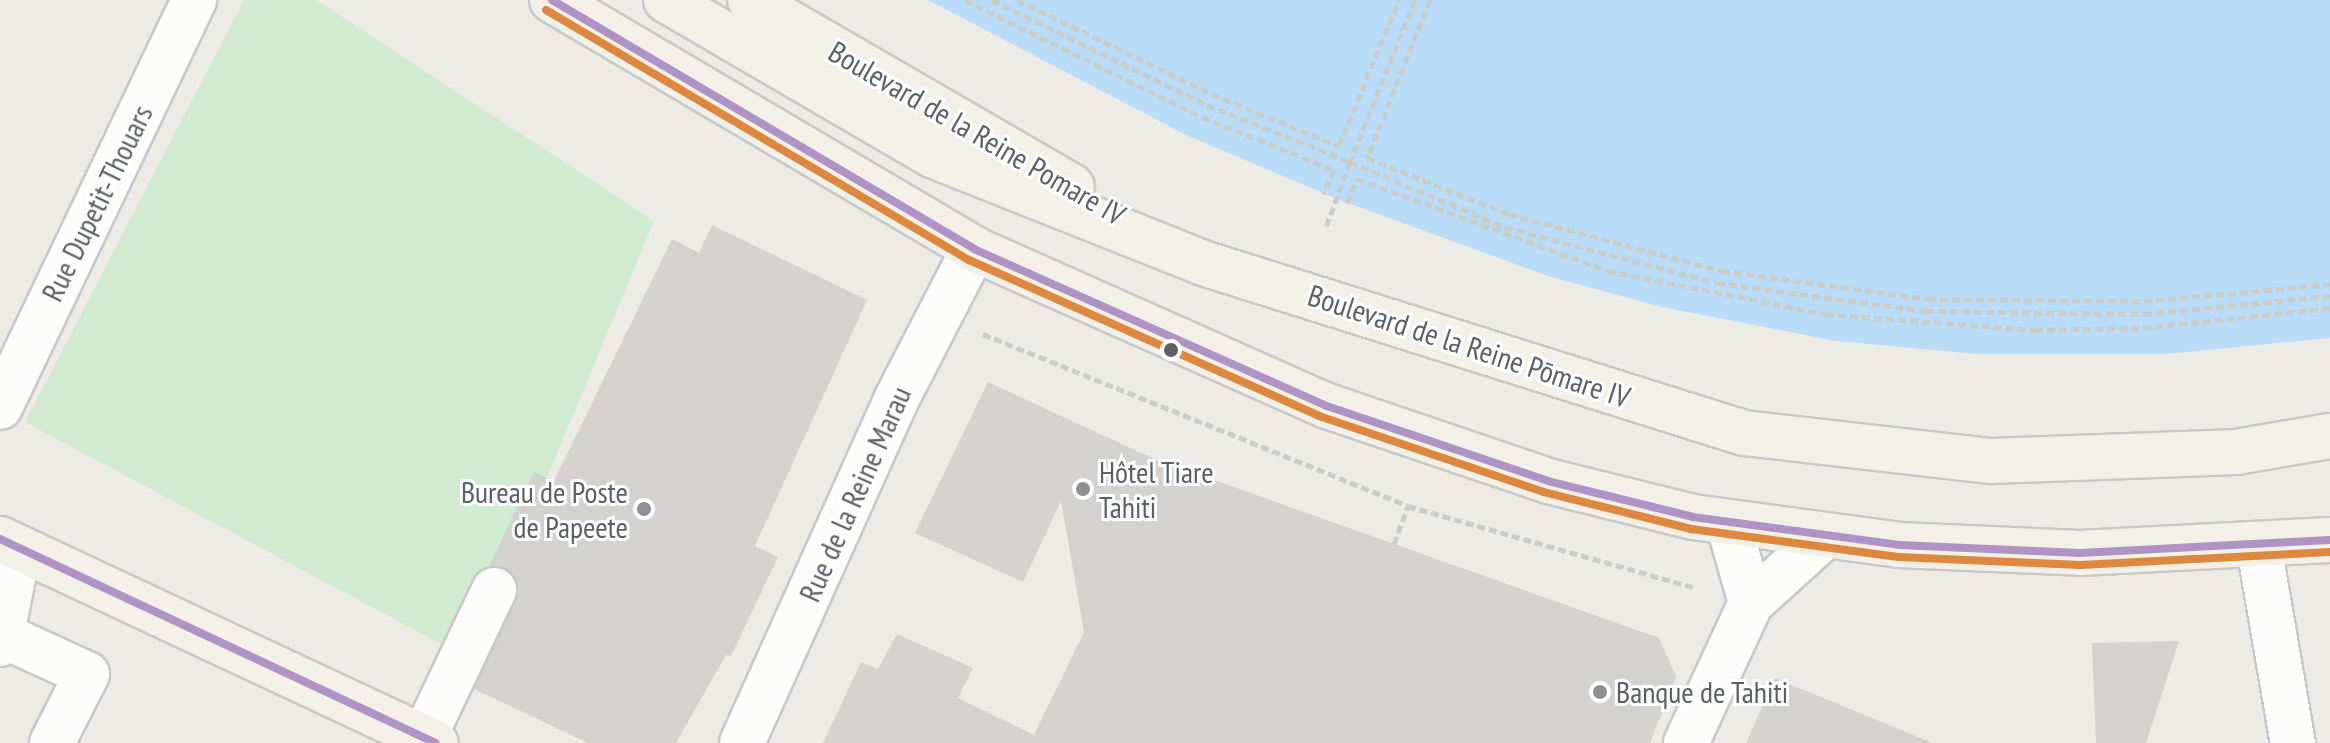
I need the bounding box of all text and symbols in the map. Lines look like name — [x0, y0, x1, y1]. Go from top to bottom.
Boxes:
street label: Boulevard de la Reine Pomare IV — [822, 33, 1132, 233]
street label: Rue Dupetit-Thouars — [34, 99, 160, 307]
street label: Boulevard de la Reine Pōmare IV — [1304, 277, 1634, 415]
unlabelled marker — [1163, 342, 1179, 358]
street label: Rue de la Reine Marau — [791, 381, 919, 607]
place label: Hôtel Tiare Tahiti — [1099, 454, 1214, 524]
place label: Bureau de Poste de Papeete — [461, 474, 628, 544]
marker: Hôtel Tiare Tahiti — [1074, 480, 1092, 498]
marker: Bureau de Poste de Papeete — [635, 500, 653, 518]
place label: Banque de Tahiti — [1616, 674, 1789, 710]
marker: Banque de Tahiti — [1591, 683, 1609, 701]

